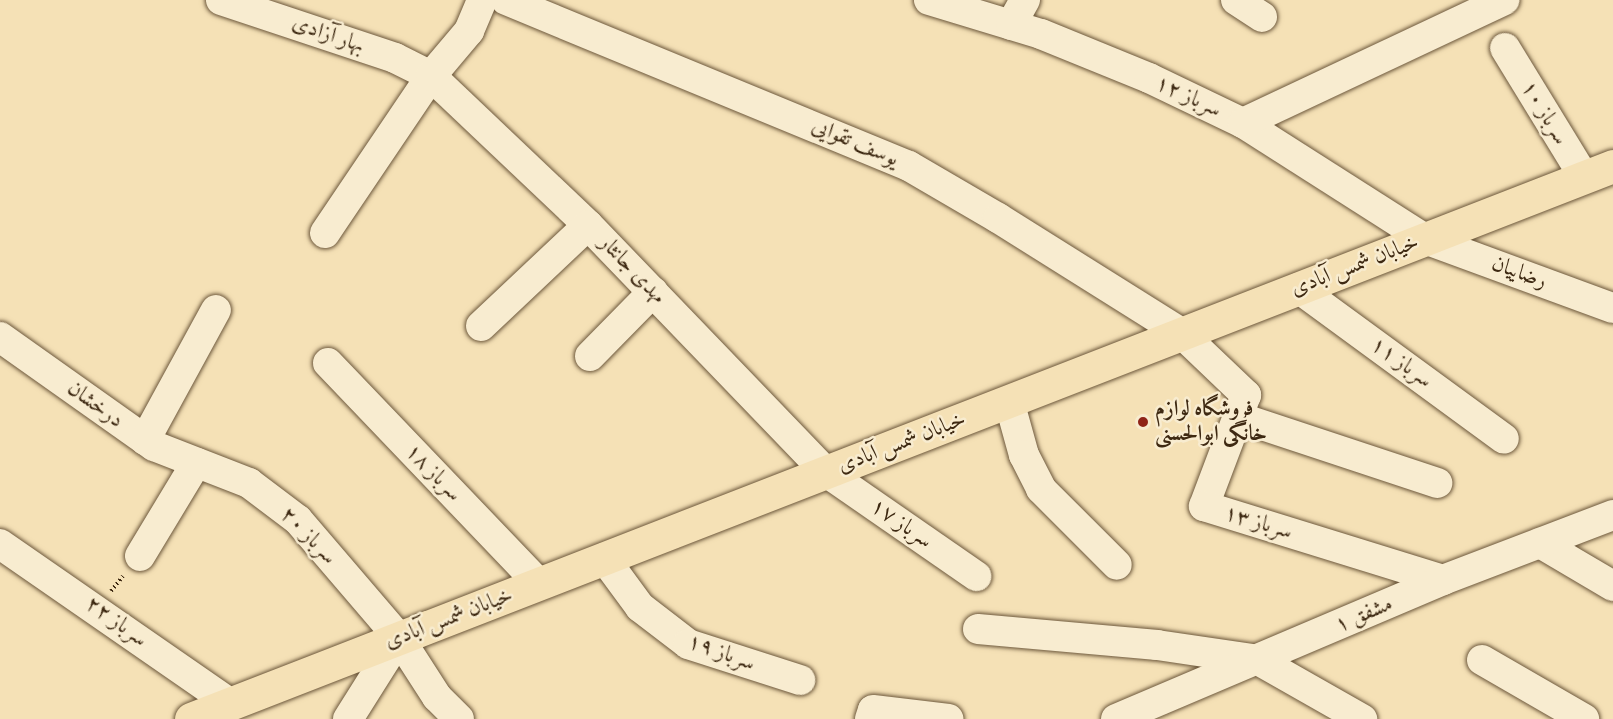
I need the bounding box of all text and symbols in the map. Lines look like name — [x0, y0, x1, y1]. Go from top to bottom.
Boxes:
street label: بهار آزادی — [288, 10, 368, 60]
street label: سرباز ۱۲ — [1151, 70, 1225, 124]
street label: سرباز ۱۰ — [1515, 76, 1573, 150]
street label: یوسف تقوایی — [808, 113, 902, 173]
street label: خیابان شمس آبادی — [1287, 229, 1423, 303]
street label: مهدی جانثار — [593, 230, 671, 310]
street label: رضاییان — [1488, 251, 1550, 295]
street label: سرباز ۱۱ — [1365, 332, 1437, 394]
street label: درخشان — [62, 376, 128, 434]
place label: فروشگاه لوازم خانگی ابوالحسنی — [1155, 396, 1267, 448]
street label: خیابان شمس آبادی — [834, 406, 970, 480]
marker: فروشگاه لوازم خانگی ابوالحسنی — [1136, 415, 1150, 429]
street label: سرباز ۱۸ — [399, 439, 467, 507]
street label: سرباز ۱۷ — [865, 493, 937, 555]
street label: سرباز ۱۳ — [1221, 500, 1295, 546]
street label: سرباز ۲۰ — [274, 502, 342, 570]
street label: خیابان شمس آبادی — [381, 582, 517, 656]
street label: سرباز ۲۲ — [80, 591, 152, 653]
street label: مشفق ۱ — [1331, 591, 1397, 639]
street label: سرباز ۱۹ — [684, 629, 758, 677]

